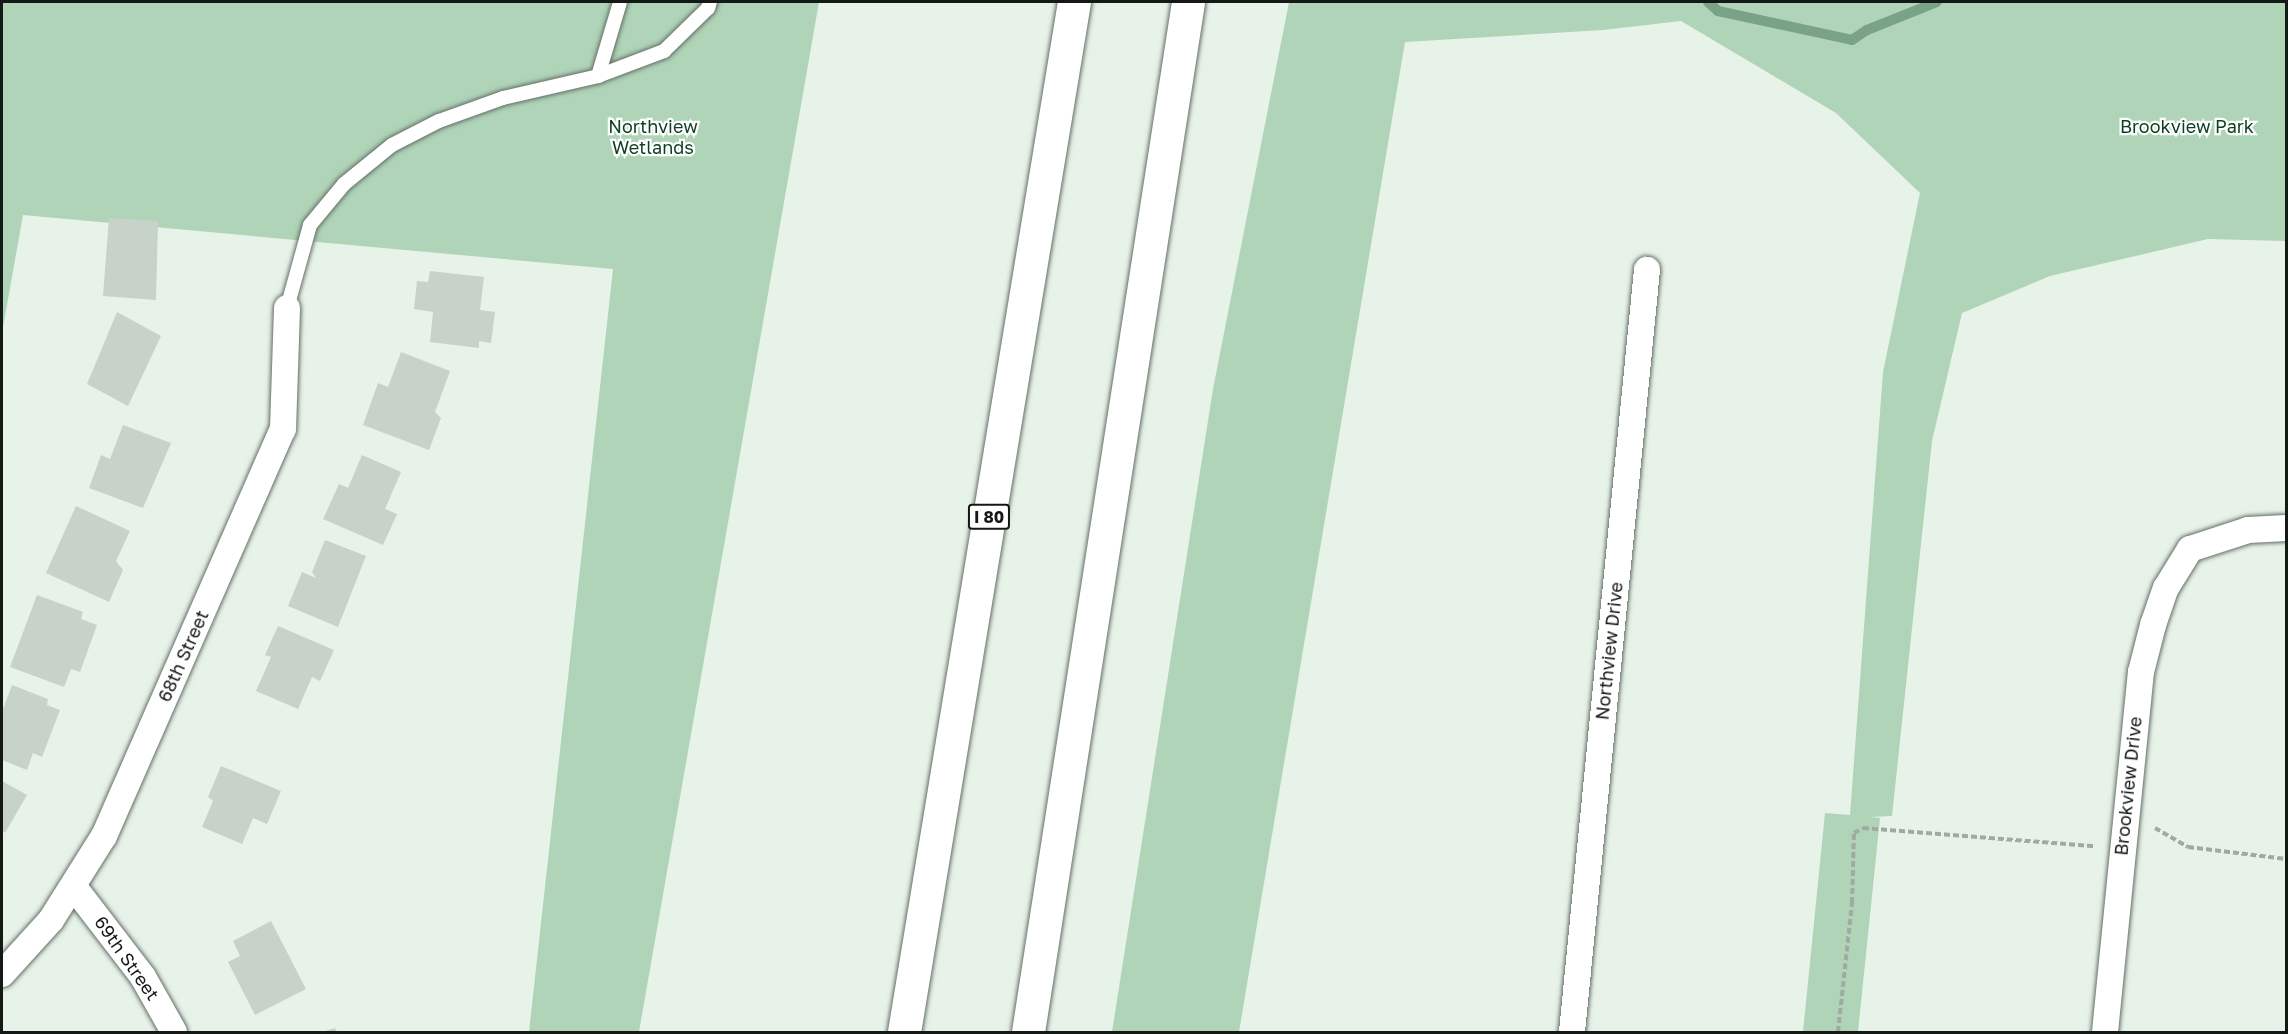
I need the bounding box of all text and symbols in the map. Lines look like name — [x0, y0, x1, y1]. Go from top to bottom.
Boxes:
park label: Brookview Park — [2120, 115, 2254, 137]
park label: Northview Wetlands — [608, 116, 698, 158]
road number: I 80 — [966, 504, 1012, 530]
street label: Northview Drive — [1591, 581, 1627, 721]
street label: 68th Street — [153, 607, 213, 705]
street label: Brookview Drive — [2110, 715, 2146, 857]
street label: 69th Street — [90, 912, 164, 1004]

